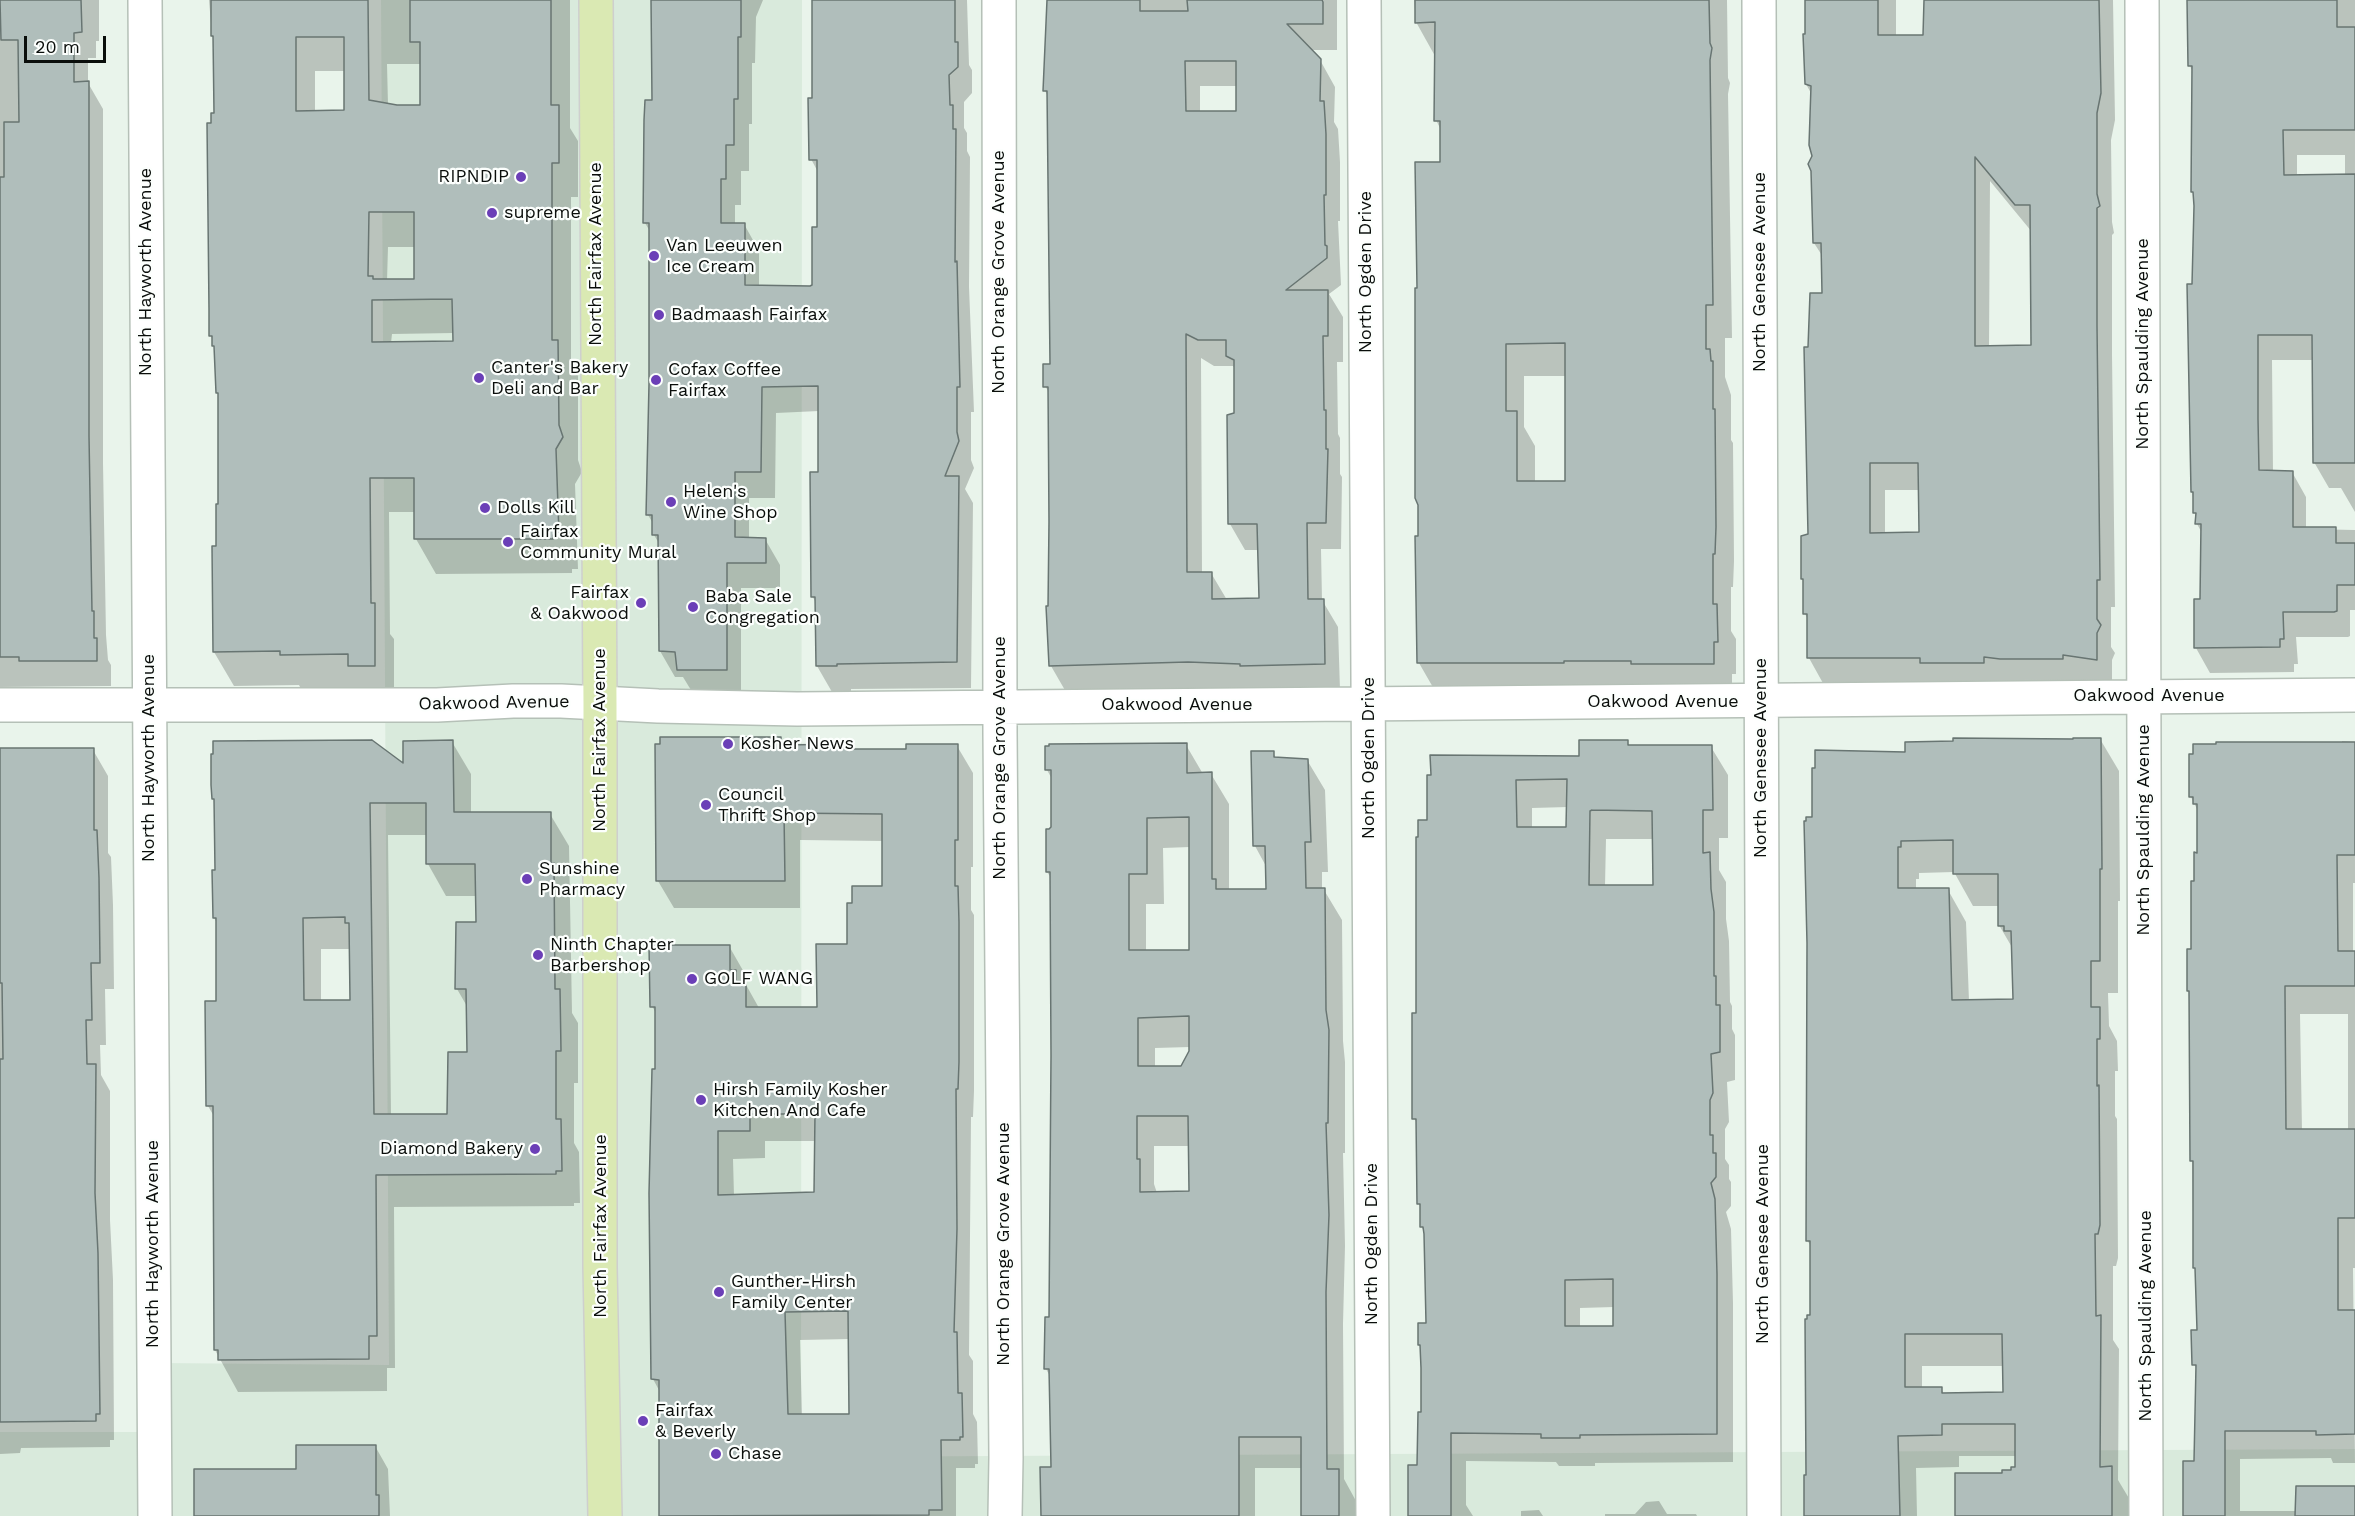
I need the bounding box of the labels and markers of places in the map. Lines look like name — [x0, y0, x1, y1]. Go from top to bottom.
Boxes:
place label: RIPNDIP — [438, 166, 509, 188]
marker: RIPNDIP — [514, 170, 528, 184]
place label: supreme — [504, 202, 581, 224]
marker: supreme — [485, 206, 499, 220]
place label: Van Leeuwen Ice Cream — [666, 235, 783, 278]
marker: Van Leeuwen Ice Cream — [647, 249, 661, 263]
place label: Badmaash Fairfax — [671, 304, 827, 326]
marker: Badmaash Fairfax — [652, 308, 666, 322]
place label: Canter's Bakery Deli and Bar — [491, 357, 628, 400]
place label: Cofax Coffee Fairfax — [668, 359, 781, 401]
marker: Canter's Bakery Deli and Bar — [472, 371, 486, 385]
marker: Cofax Coffee Fairfax — [649, 373, 663, 387]
place label: Helen's Wine Shop — [683, 481, 778, 524]
marker: Helen's Wine Shop — [664, 495, 678, 509]
place label: Dolls Kill — [497, 497, 575, 519]
marker: Dolls Kill — [478, 501, 492, 515]
place label: Fairfax Community Mural — [520, 521, 677, 564]
marker: Fairfax Community Mural — [501, 535, 515, 549]
place label: Fairfax & Oakwood — [530, 582, 629, 624]
place label: Baba Sale Congregation — [705, 586, 820, 628]
marker: Fairfax & Oakwood — [634, 596, 648, 610]
marker: Baba Sale Congregation — [686, 600, 700, 614]
place label: Kosher News — [740, 733, 854, 755]
marker: Kosher News — [721, 737, 735, 751]
place label: Council Thrift Shop — [718, 784, 816, 826]
marker: Council Thrift Shop — [699, 798, 713, 812]
place label: Sunshine Pharmacy — [539, 858, 625, 900]
marker: Sunshine Pharmacy — [520, 872, 534, 886]
place label: Ninth Chapter Barbershop — [550, 934, 674, 976]
marker: Ninth Chapter Barbershop — [531, 948, 545, 962]
place label: GOLF WANG — [704, 968, 813, 990]
marker: GOLF WANG — [685, 972, 699, 986]
place label: Hirsh Family Kosher Kitchen And Cafe — [713, 1079, 888, 1122]
marker: Hirsh Family Kosher Kitchen And Cafe — [694, 1093, 708, 1107]
place label: Diamond Bakery — [380, 1138, 523, 1160]
marker: Diamond Bakery — [528, 1142, 542, 1156]
place label: Gunther-Hirsh Family Center — [731, 1271, 856, 1314]
marker: Gunther-Hirsh Family Center — [712, 1285, 726, 1299]
place label: Fairfax & Beverly — [655, 1400, 736, 1442]
marker: Fairfax & Beverly — [636, 1414, 650, 1428]
place label: Chase — [728, 1443, 782, 1465]
marker: Chase — [709, 1447, 723, 1461]

